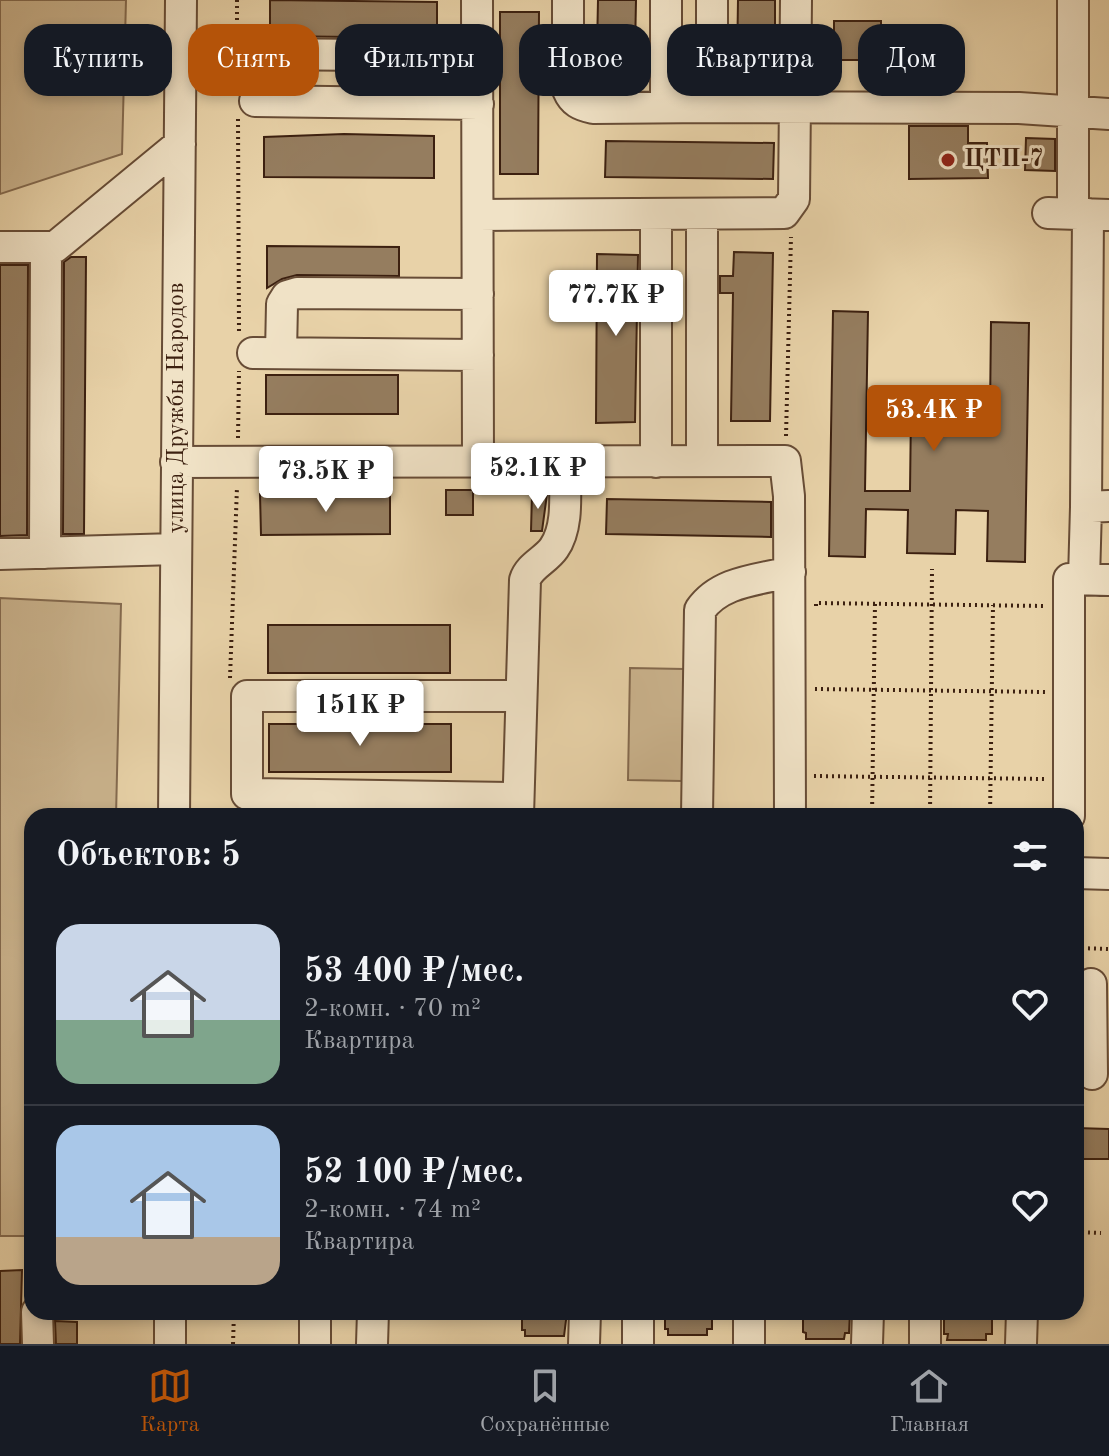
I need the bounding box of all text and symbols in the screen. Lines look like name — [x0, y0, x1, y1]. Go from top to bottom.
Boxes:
chip: Купить — [24, 24, 172, 96]
chip: Снять — [188, 24, 319, 96]
chip: Фильтры — [335, 24, 503, 96]
chip: Новое — [519, 24, 651, 96]
chip: Квартира — [667, 24, 842, 96]
chip: Дом — [858, 24, 965, 96]
place label: ЦТП-7 — [964, 148, 1043, 172]
marker: ЦТП-7 — [939, 151, 957, 169]
pin: 77.7K ₽ — [542, 270, 690, 338]
street label: улица Дружбы Народов — [165, 283, 189, 534]
text: 77.7K ₽ — [567, 283, 665, 309]
pin: 53.4K ₽ — [860, 385, 1008, 453]
text: 53.4K ₽ — [885, 398, 983, 424]
pin: 52.1K ₽ — [464, 443, 612, 511]
pin: 73.5K ₽ — [252, 446, 400, 514]
text: 52.1K ₽ — [489, 456, 587, 482]
text: 73.5K ₽ — [277, 459, 375, 485]
pin: 151K ₽ — [295, 680, 425, 748]
text: 151K ₽ — [315, 693, 405, 719]
icon: filters — [1008, 834, 1052, 878]
text: Объектов: 5 — [56, 839, 241, 873]
text: 53 400 ₽/мес. — [304, 955, 524, 989]
icon: home — [120, 956, 216, 1052]
icon: heart — [1008, 982, 1052, 1026]
text: 2-комн. · 70 m² — [304, 996, 481, 1022]
text: Квартира — [304, 1028, 414, 1054]
text: 52 100 ₽/мес. — [304, 1156, 524, 1190]
icon: home — [120, 1157, 216, 1253]
icon: heart — [1008, 1183, 1052, 1227]
text: 2-комн. · 74 m² — [304, 1197, 481, 1223]
text: Квартира — [304, 1229, 414, 1255]
tab: Карта — [140, 1364, 200, 1439]
tab: Сохранённые — [480, 1364, 610, 1439]
tab: Главная — [890, 1364, 969, 1439]

